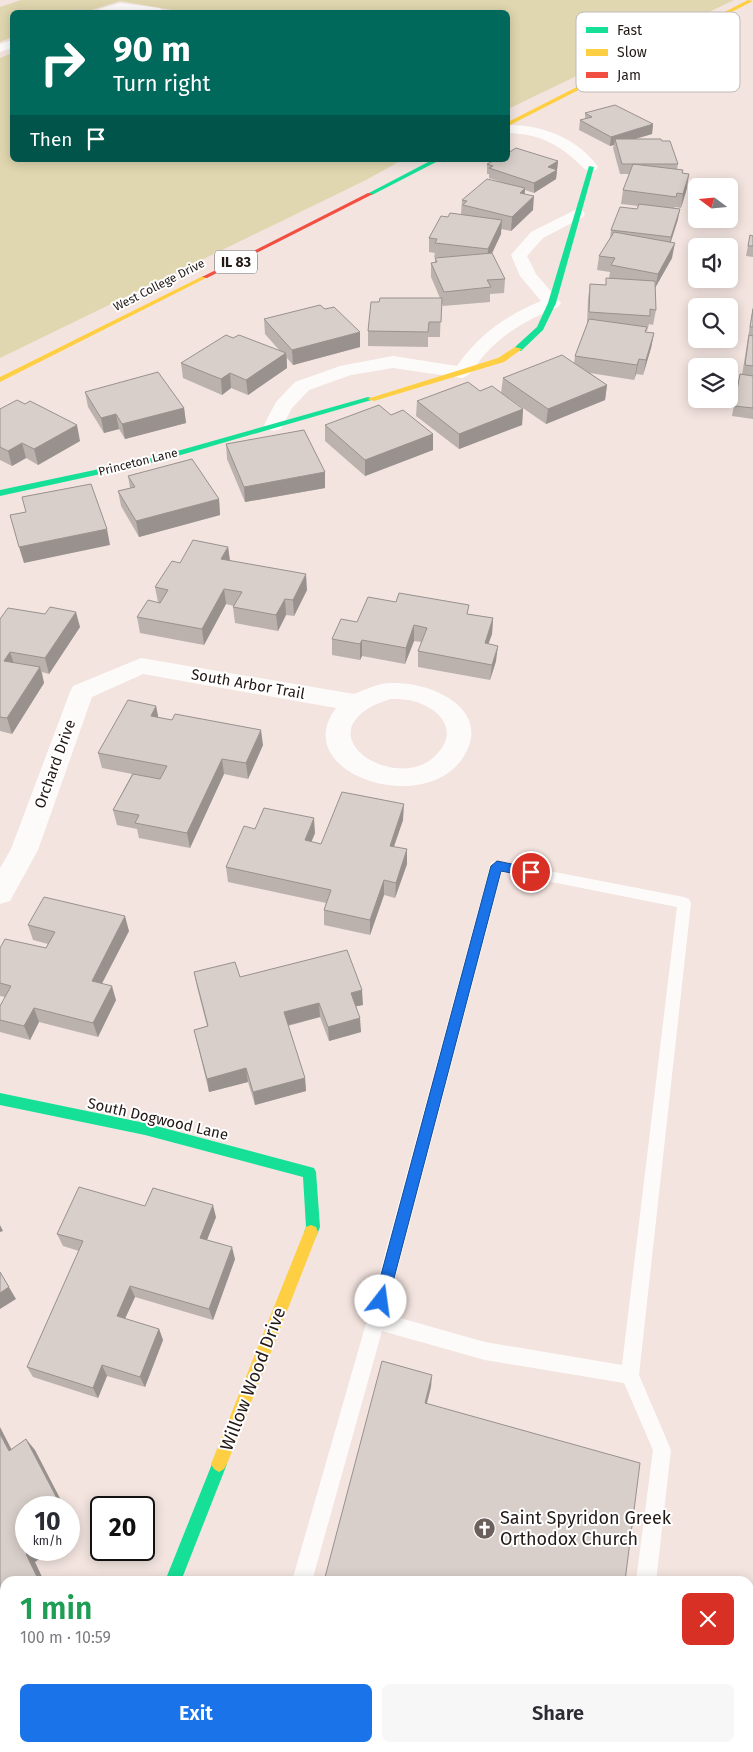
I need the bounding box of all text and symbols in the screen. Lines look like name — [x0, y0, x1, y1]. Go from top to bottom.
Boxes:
legend — [576, 12, 740, 92]
text: Fast — [617, 22, 643, 39]
text: 90 m — [113, 28, 191, 70]
icon: right — [30, 30, 95, 95]
text: Slow — [617, 44, 647, 61]
text: Jam — [617, 67, 641, 84]
text: Turn right — [113, 70, 210, 97]
icon: arrive — [82, 125, 110, 153]
text: Then — [30, 128, 72, 151]
north arrow — [688, 178, 738, 228]
map controls — [688, 178, 738, 408]
button: sound — [688, 238, 738, 288]
road number: IL 83 — [215, 250, 257, 274]
street label: West College Drive — [111, 256, 207, 314]
button: search — [688, 298, 738, 348]
button: layers — [688, 358, 738, 408]
street label: Princeton Lane — [97, 445, 179, 479]
street label: South Arbor Trail — [190, 665, 307, 703]
street label: Orchard Drive — [31, 717, 79, 811]
pin — [510, 851, 552, 893]
icon: arrive — [517, 858, 545, 886]
street label: South Dogwood Lane — [86, 1094, 230, 1144]
position arrow — [354, 1274, 406, 1326]
street label: Willow Wood Drive — [215, 1304, 291, 1454]
speed limit sign: 20 — [90, 1496, 155, 1561]
text: 10 — [34, 1507, 61, 1537]
place label: Saint Spyridon Greek Orthodox Church — [500, 1507, 672, 1550]
church icon: Saint Spyridon Greek Orthodox Church — [472, 1516, 496, 1540]
text: km/h — [33, 1534, 62, 1548]
text: 1 min — [20, 1591, 92, 1627]
button: close — [682, 1593, 734, 1645]
text: 100 m · 10:59 — [20, 1628, 111, 1647]
button: Exit — [20, 1684, 372, 1742]
button: Share — [382, 1684, 734, 1742]

